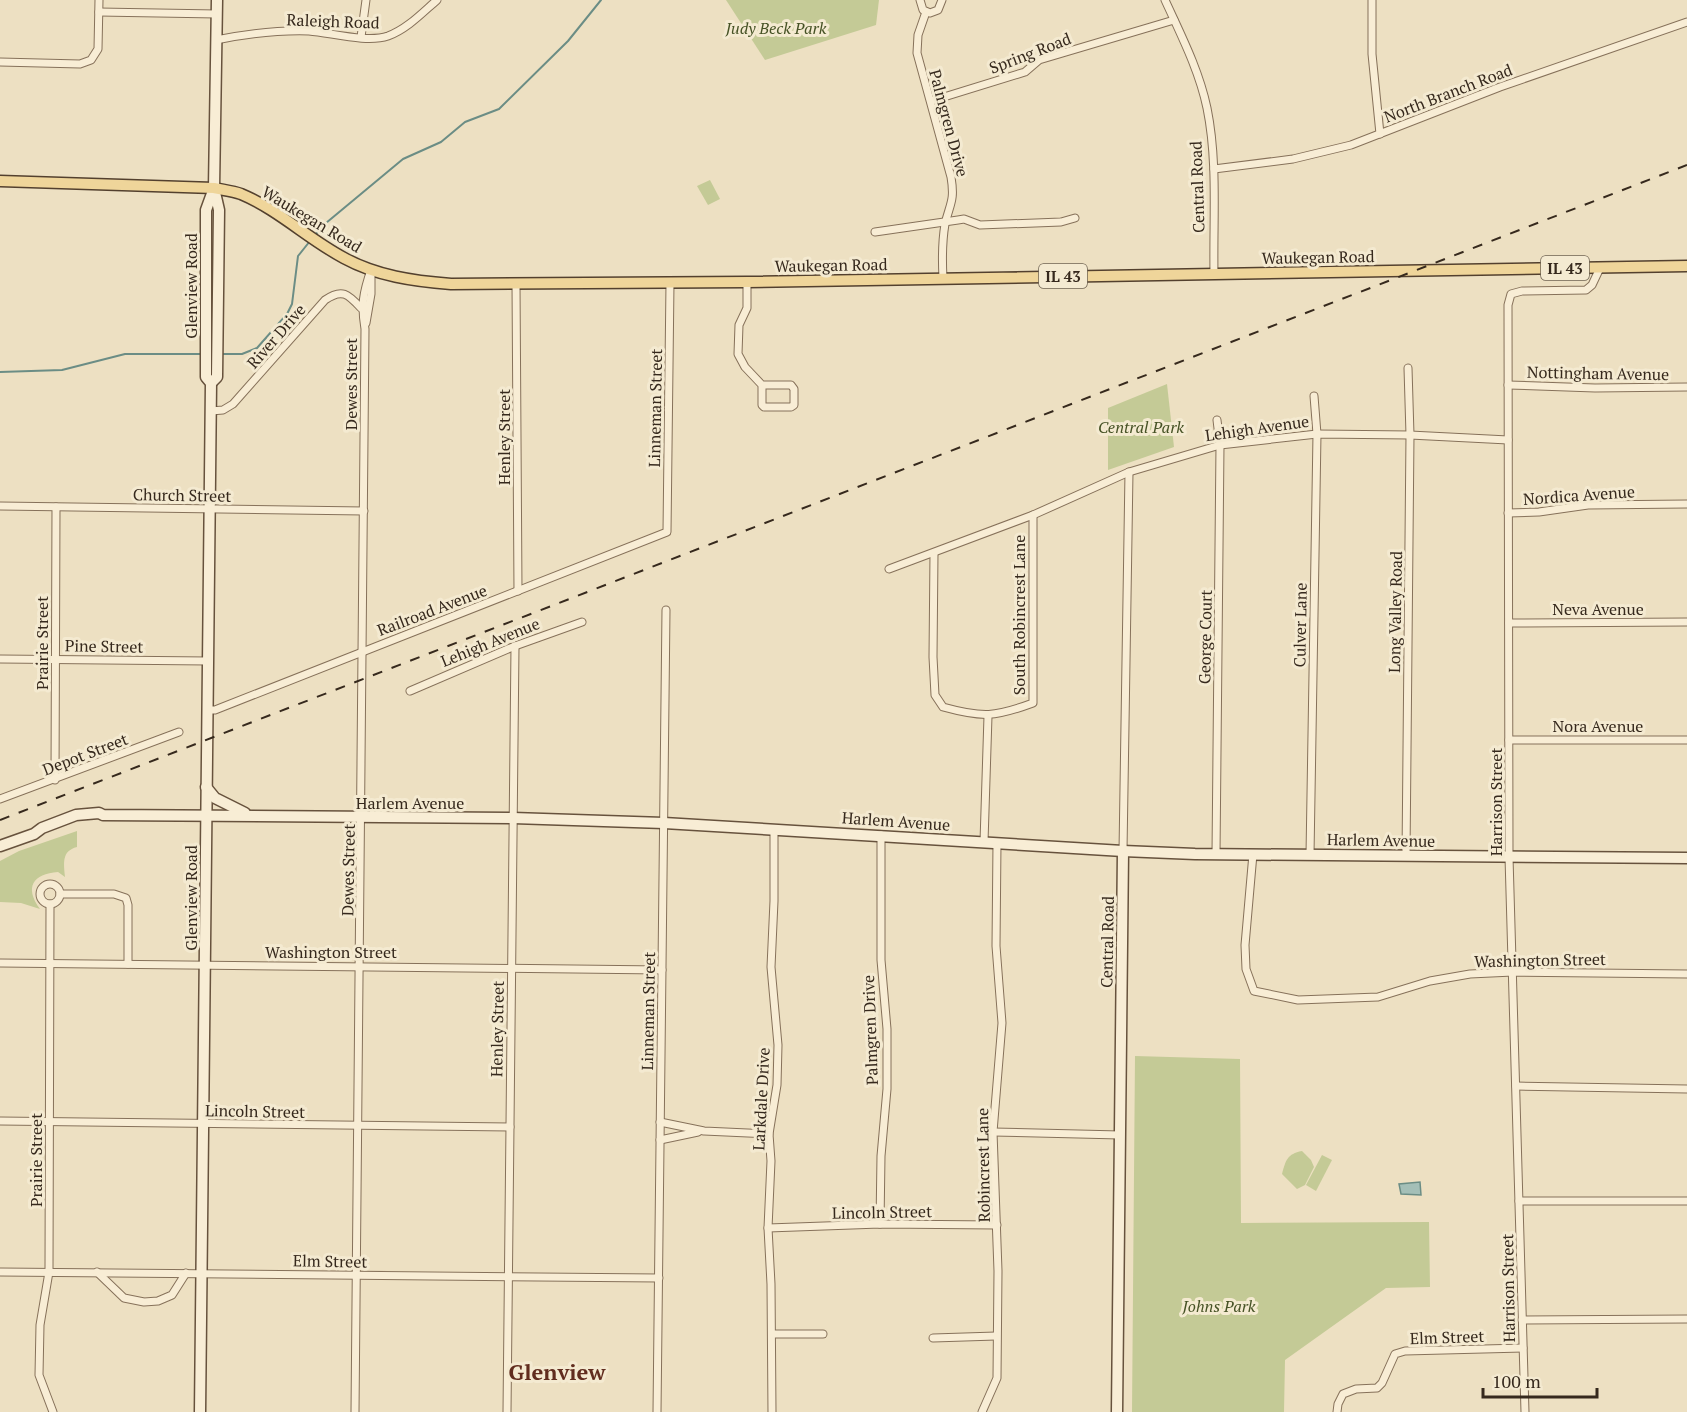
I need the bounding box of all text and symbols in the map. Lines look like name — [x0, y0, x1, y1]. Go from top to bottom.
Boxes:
street label: Raleigh Road — [286, 8, 380, 34]
park label: Judy Beck Park — [725, 17, 827, 39]
street label: Spring Road — [986, 27, 1074, 79]
street label: North Branch Road — [1381, 58, 1515, 128]
street label: Palmgren Drive — [924, 67, 974, 179]
street label: Central Road — [1184, 141, 1210, 233]
street label: Waukegan Road — [258, 181, 366, 258]
street label: Glenview Road — [180, 233, 202, 339]
street label: Waukegan Road — [1261, 245, 1375, 269]
street label: Waukegan Road — [774, 253, 888, 277]
road number: IL 43 — [1541, 256, 1589, 280]
road number: IL 43 — [1039, 264, 1087, 288]
street label: River Drive — [242, 299, 310, 373]
street label: Dewes Street — [340, 338, 362, 430]
street label: Linneman Street — [643, 348, 667, 467]
street label: Nottingham Avenue — [1527, 361, 1669, 385]
street label: Henley Street — [493, 389, 515, 485]
street label: Lehigh Avenue — [1204, 410, 1310, 446]
park label: Central Park — [1098, 416, 1184, 438]
street label: Nordica Avenue — [1522, 480, 1636, 510]
street label: Church Street — [133, 483, 231, 507]
street label: South Robincrest Lane — [1008, 535, 1030, 695]
street label: Long Valley Road — [1383, 551, 1407, 673]
street label: Railroad Avenue — [374, 579, 490, 641]
street label: Culver Lane — [1288, 583, 1312, 667]
street label: George Court — [1193, 590, 1217, 684]
street label: Prairie Street — [31, 596, 53, 690]
street label: Neva Avenue — [1552, 598, 1644, 620]
street label: Lehigh Avenue — [437, 612, 543, 672]
street label: Pine Street — [65, 634, 143, 658]
street label: Nora Avenue — [1553, 715, 1643, 737]
street label: Depot Street — [39, 728, 131, 780]
street label: Harrison Street — [1485, 748, 1507, 856]
street label: Harlem Avenue — [356, 792, 464, 814]
street label: Harlem Avenue — [841, 806, 951, 836]
street label: Dewes Street — [336, 824, 360, 916]
street label: Harlem Avenue — [1327, 828, 1435, 852]
street label: Glenview Road — [180, 845, 202, 951]
street label: Central Road — [1095, 896, 1119, 988]
street label: Washington Street — [265, 941, 397, 963]
street label: Washington Street — [1474, 948, 1606, 972]
street label: Linneman Street — [636, 951, 660, 1070]
street label: Palmgren Drive — [857, 974, 883, 1086]
street label: Henley Street — [485, 981, 509, 1077]
street label: Larkdale Drive — [747, 1047, 775, 1151]
street label: Lincoln Street — [205, 1099, 305, 1123]
street label: Robincrest Lane — [971, 1108, 995, 1222]
street label: Prairie Street — [25, 1113, 47, 1207]
street label: Lincoln Street — [832, 1200, 932, 1224]
street label: Harrison Street — [1496, 1233, 1520, 1343]
street label: Elm Street — [293, 1249, 368, 1273]
park label: Johns Park — [1181, 1295, 1256, 1317]
street label: Elm Street — [1409, 1325, 1485, 1349]
district label: Glenview — [509, 1357, 606, 1386]
scale bar — [1483, 1361, 1597, 1399]
text: 100 m — [1492, 1369, 1541, 1393]

